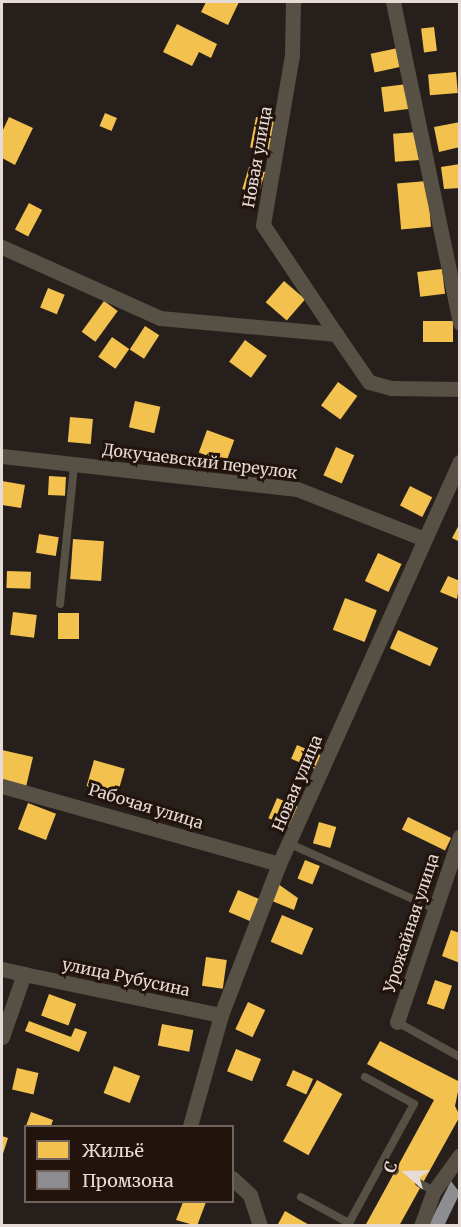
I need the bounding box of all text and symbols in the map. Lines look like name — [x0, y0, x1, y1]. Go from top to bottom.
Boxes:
street label: Новая улица — [239, 105, 275, 209]
street label: Докучаевский переулок — [102, 440, 298, 482]
street label: Новая улица — [268, 732, 326, 834]
street label: Рабочая улица — [86, 779, 206, 833]
street label: Урожайная улица — [379, 851, 443, 995]
street label: улица Рубусина — [60, 954, 192, 1000]
legend — [24, 1125, 234, 1203]
text: Жильё — [82, 1139, 144, 1162]
north arrow — [377, 1143, 437, 1203]
text: С — [379, 1158, 401, 1175]
text: Промзона — [82, 1169, 174, 1192]

